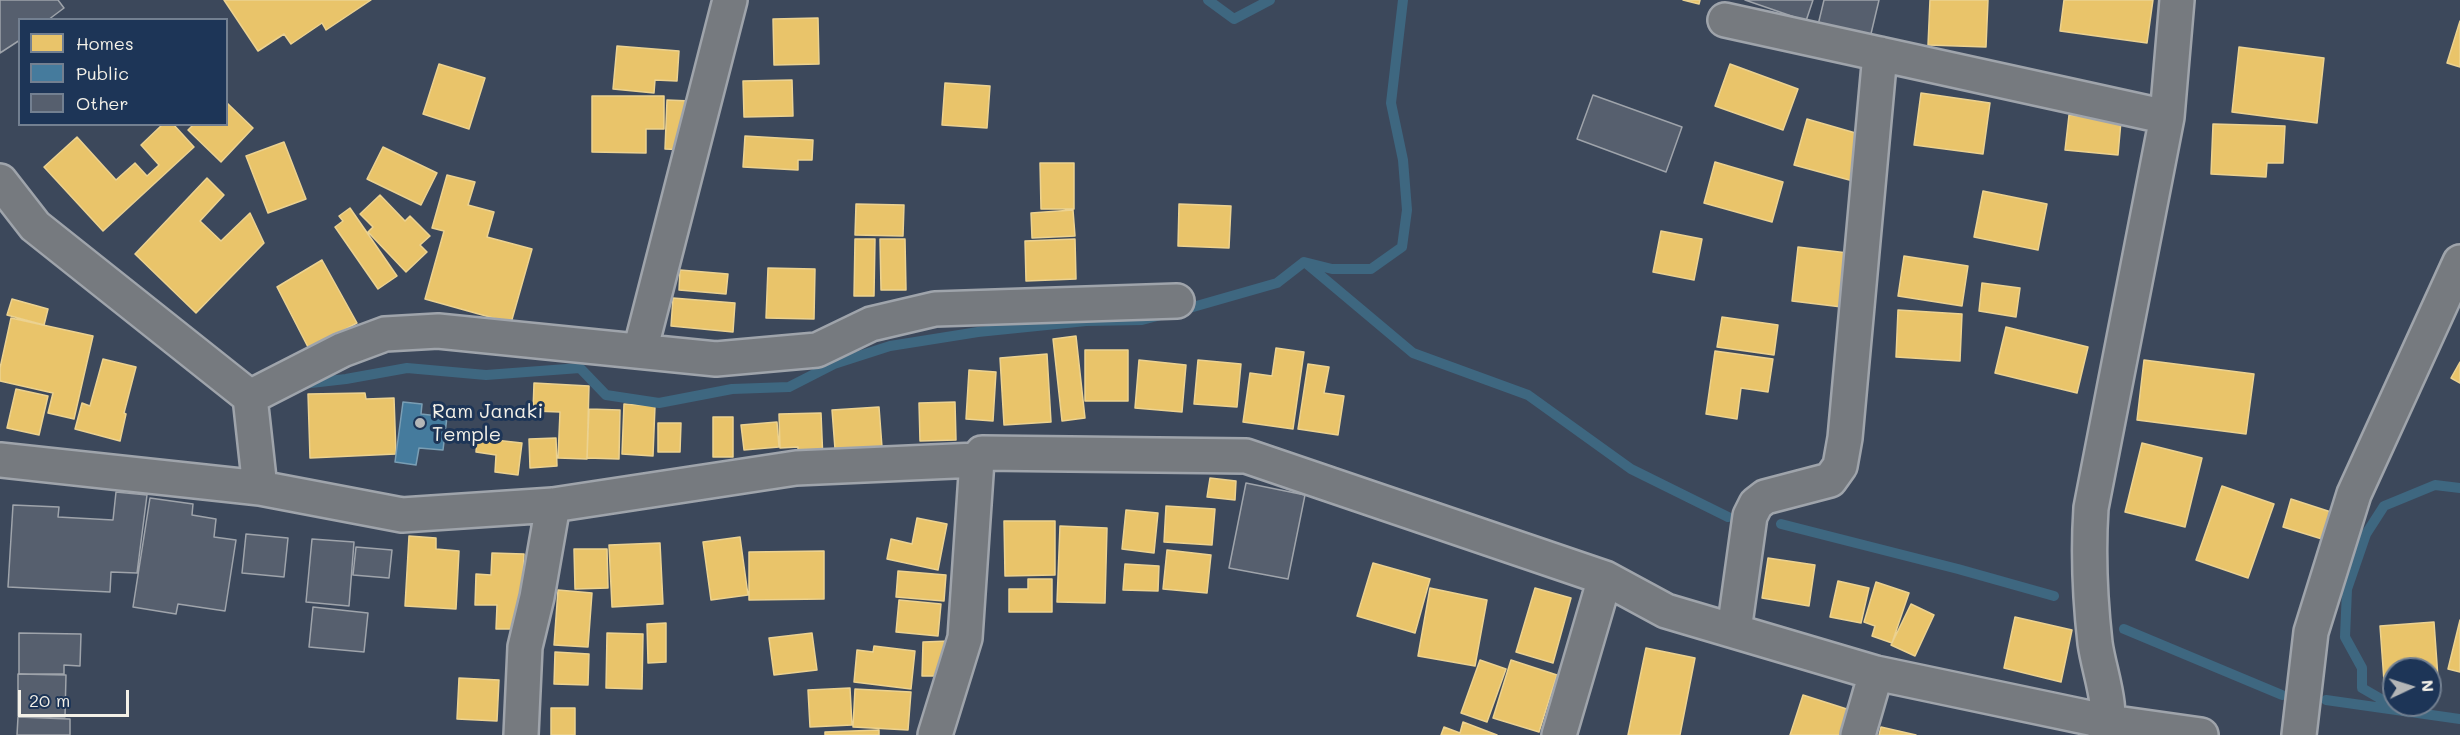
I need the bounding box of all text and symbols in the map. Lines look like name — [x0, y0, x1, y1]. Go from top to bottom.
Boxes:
legend — [18, 18, 228, 126]
text: Homes — [76, 31, 134, 55]
text: Public — [76, 61, 129, 85]
text: Other — [76, 91, 129, 115]
place label: Ram Janaki Temple — [432, 400, 543, 447]
marker: Ram Janaki Temple — [413, 416, 427, 430]
north arrow — [2382, 657, 2442, 717]
scale bar — [21, 678, 132, 716]
text: N — [2418, 679, 2439, 693]
text: 20 m — [29, 688, 70, 712]

